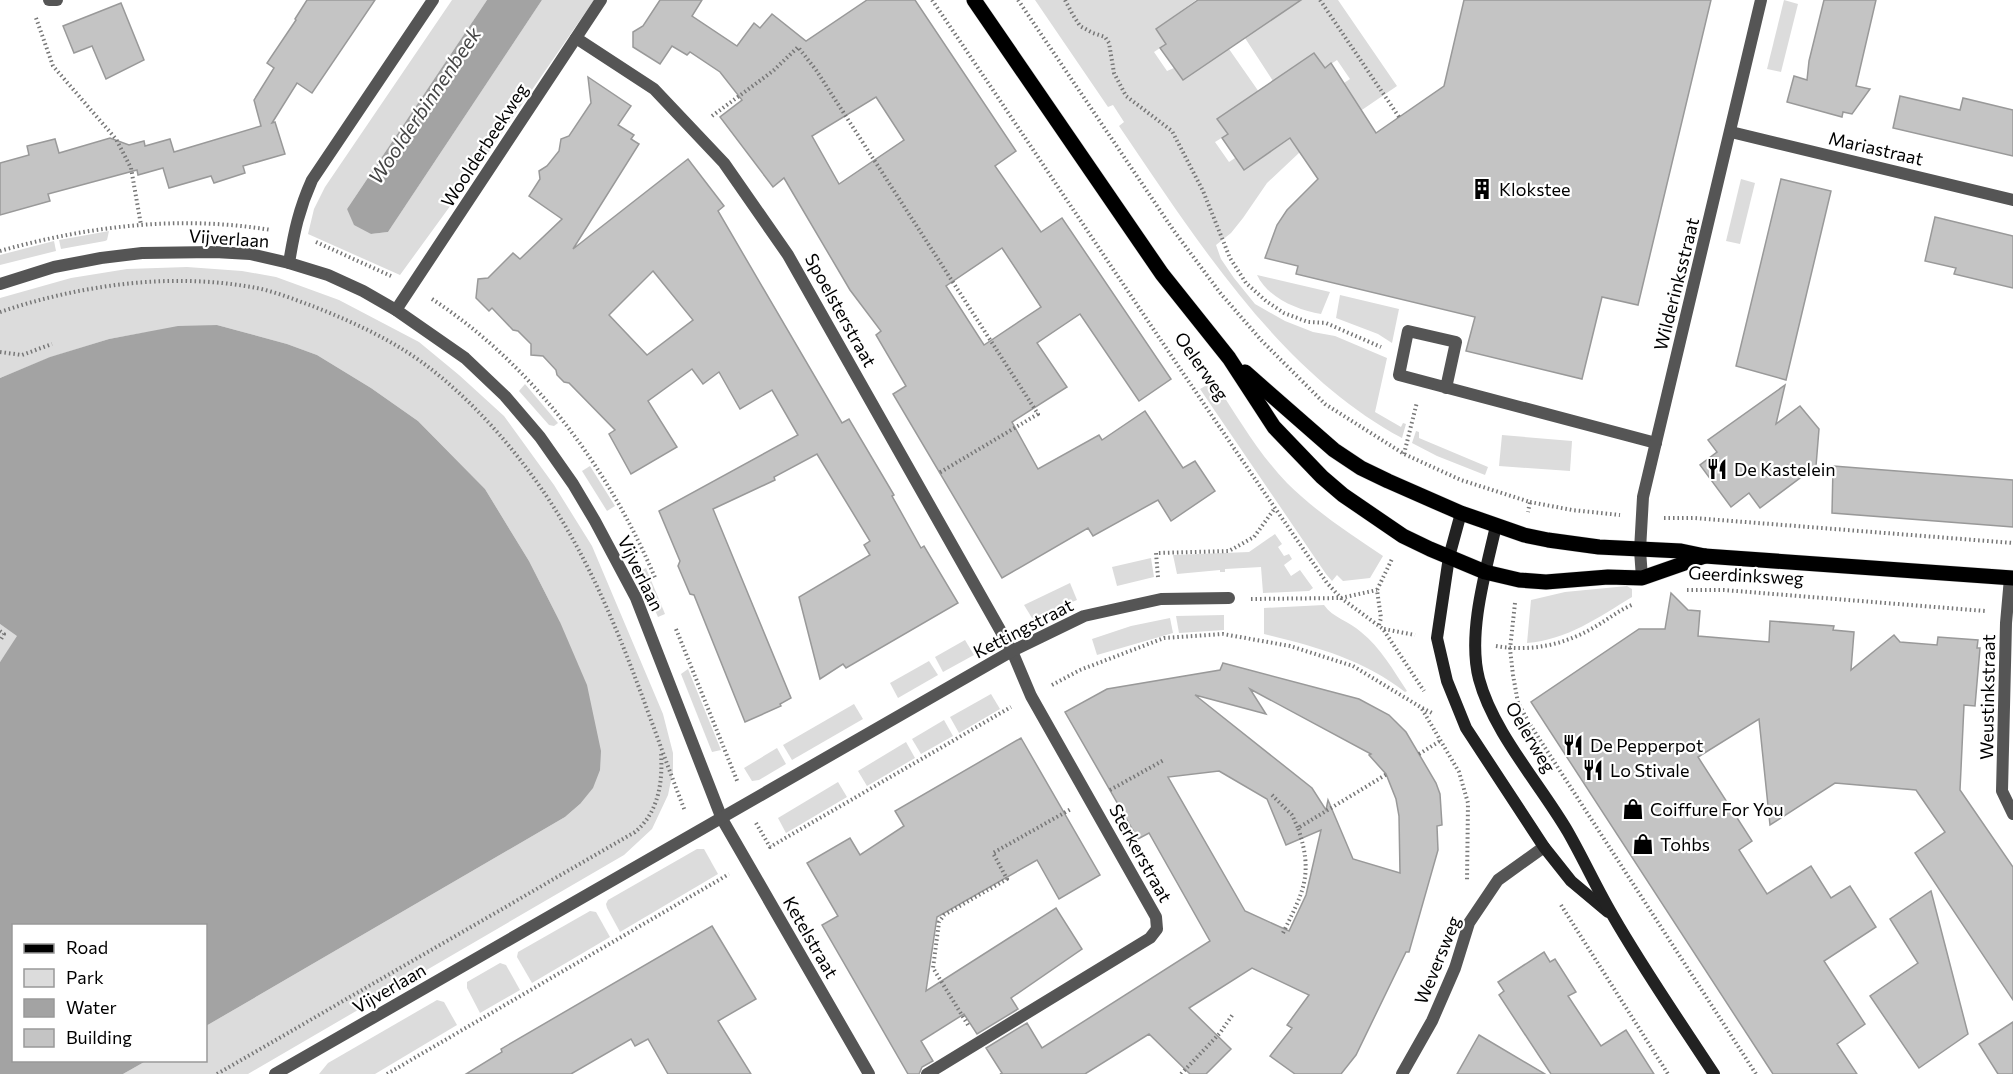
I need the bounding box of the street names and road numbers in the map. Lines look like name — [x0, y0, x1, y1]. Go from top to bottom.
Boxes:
street label: Woolderbeekweg — [436, 79, 532, 211]
street label: Mariastraat — [1827, 126, 1925, 170]
street label: Wilderinksstraat — [1649, 215, 1703, 353]
street label: Vijverlaan — [188, 224, 270, 252]
street label: Spoelsterstraat — [801, 249, 881, 371]
street label: Oelerweg — [1170, 327, 1234, 405]
street label: Vijverlaan — [613, 532, 669, 614]
street label: Geerdinksweg — [1688, 561, 1804, 589]
street label: Kettingstraat — [969, 593, 1077, 663]
street label: Weustinkstraat — [1975, 634, 1999, 760]
street label: Oelerweg — [1501, 698, 1561, 777]
street label: Sterkerstraat — [1105, 800, 1177, 906]
street label: Ketelstraat — [779, 892, 843, 982]
street label: Weversweg — [1409, 913, 1465, 1007]
street label: Vijverlaan — [348, 958, 430, 1018]

